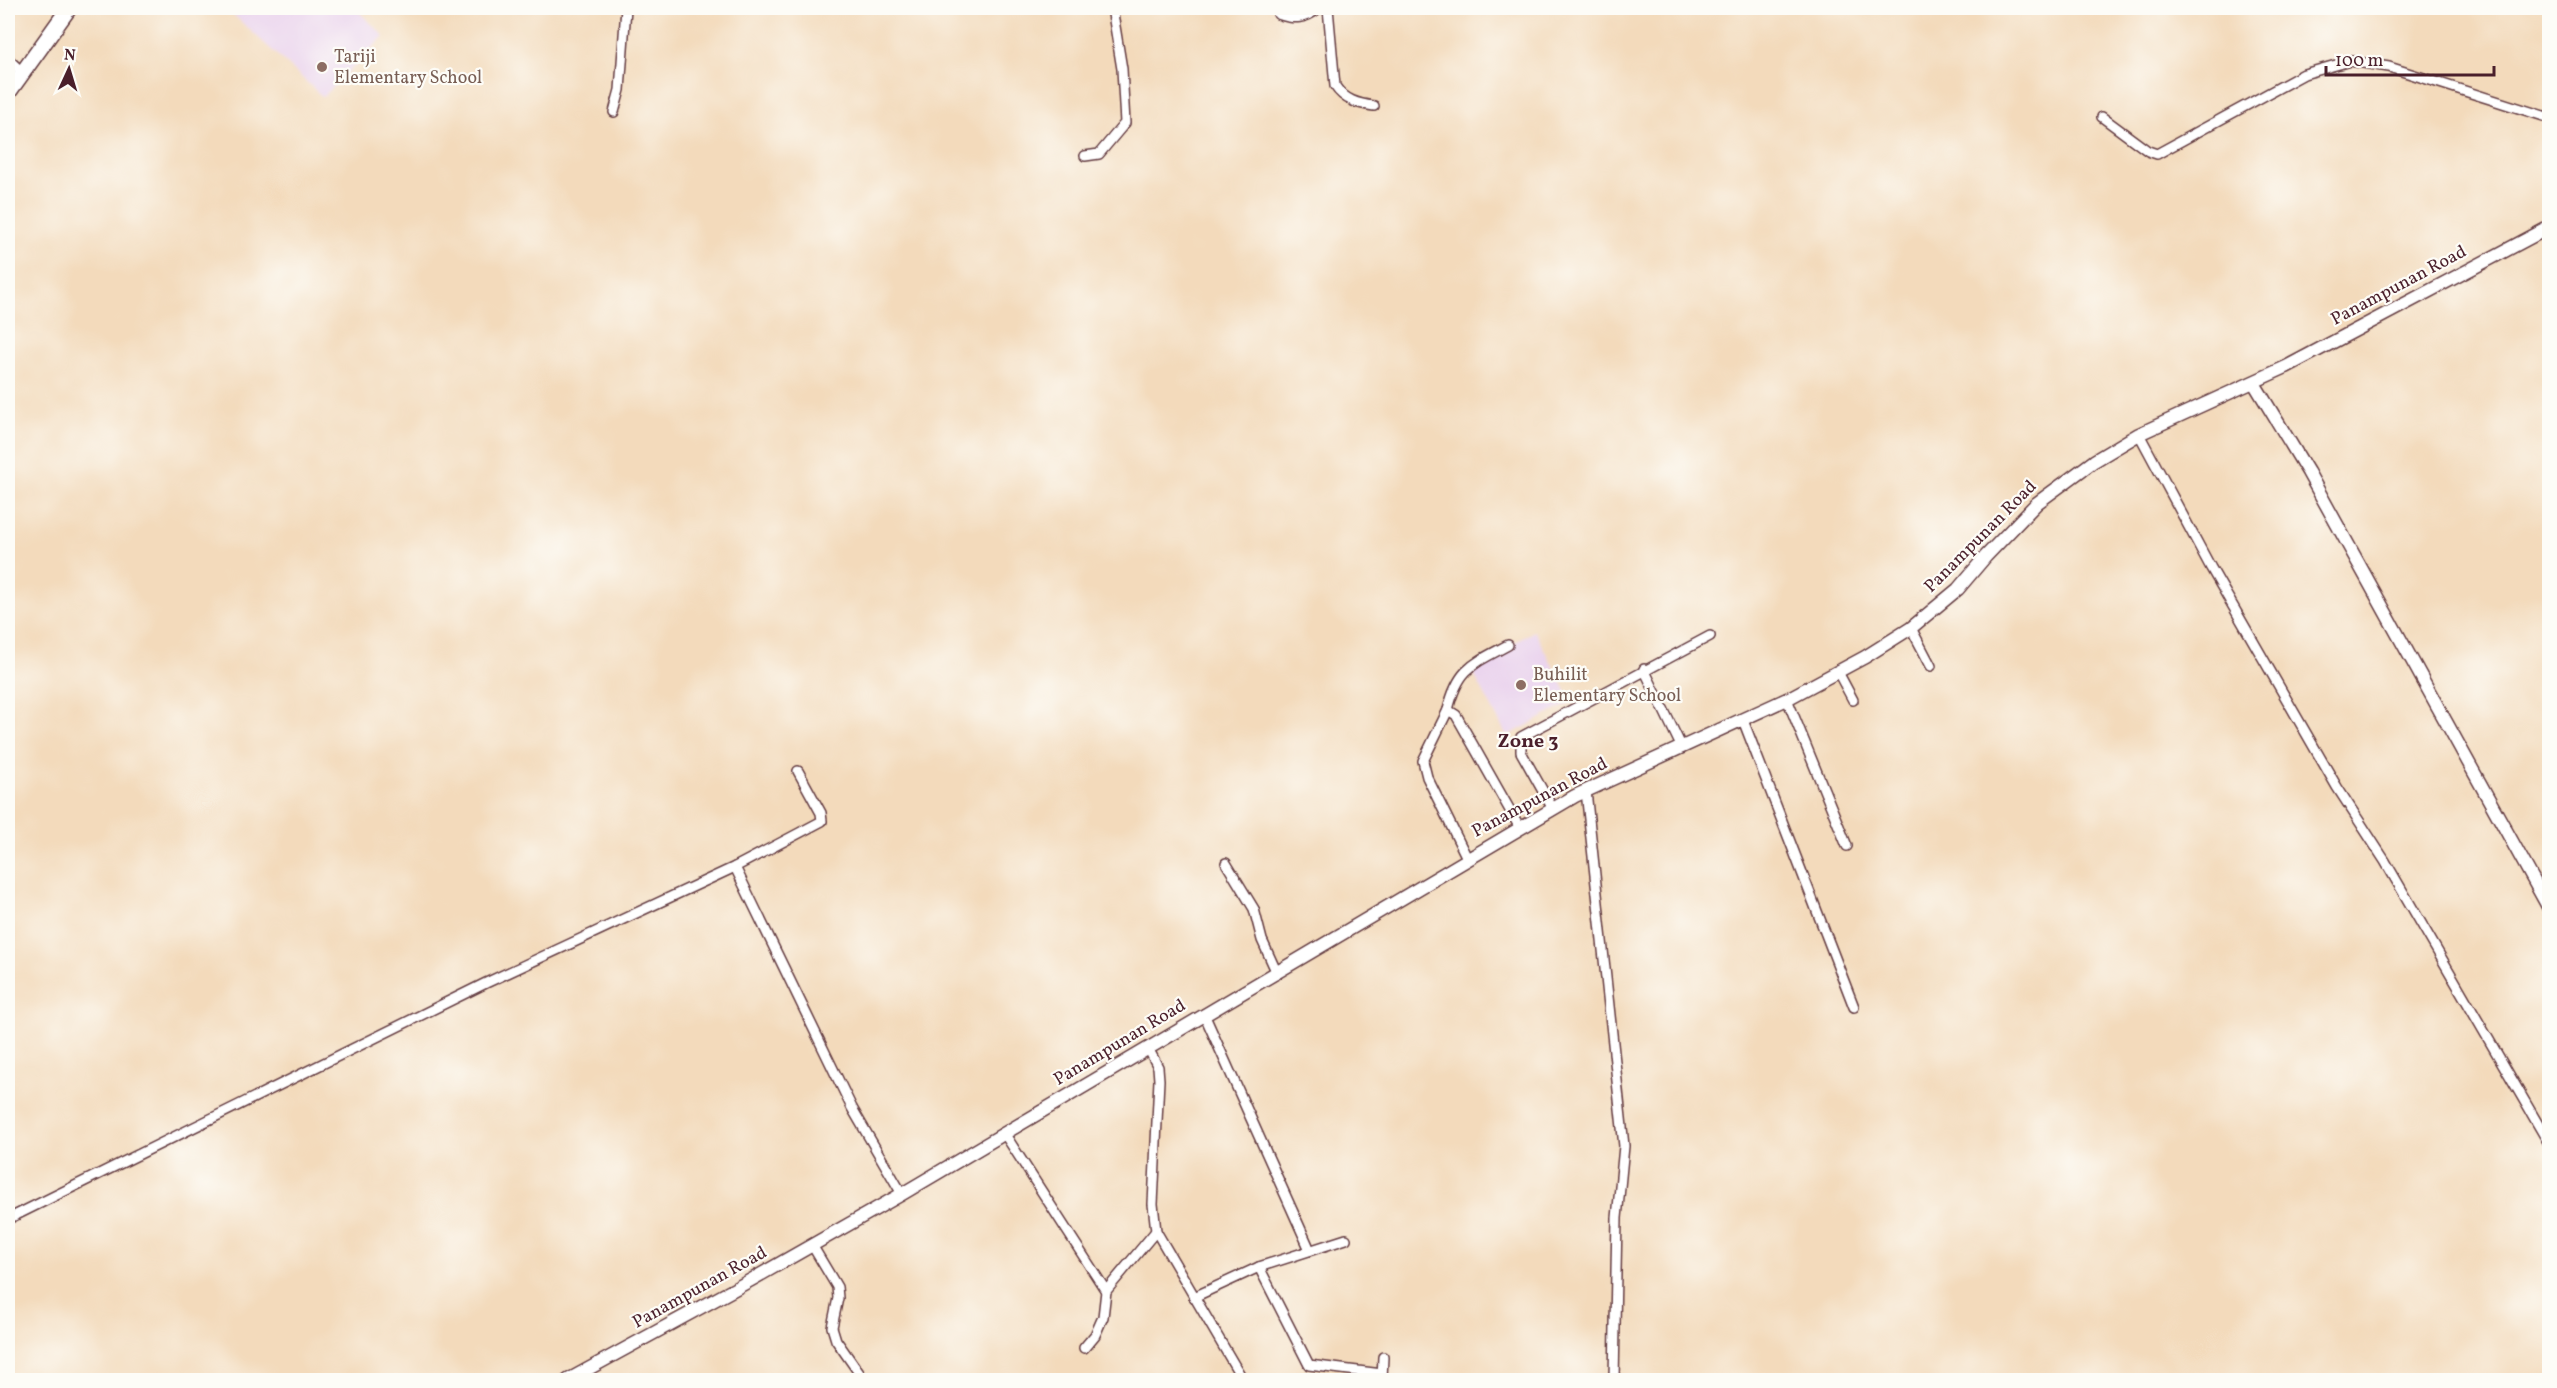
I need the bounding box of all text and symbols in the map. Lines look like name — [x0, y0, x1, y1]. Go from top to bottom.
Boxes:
north arrow — [39, 39, 99, 99]
scale bar — [2326, 39, 2494, 77]
text: N — [63, 45, 77, 67]
place label: Tariji Elementary School — [334, 45, 482, 91]
text: 100 m — [2335, 49, 2384, 74]
marker: Tariji Elementary School — [315, 60, 329, 74]
street label: Panampunan Road — [2327, 240, 2471, 332]
street label: Panampunan Road — [1919, 475, 2043, 599]
place label: Buhilit Elementary School — [1533, 663, 1681, 709]
marker: Buhilit Elementary School — [1514, 678, 1528, 692]
district label: Zone 3 — [1498, 728, 1558, 756]
street label: Panampunan Road — [1468, 752, 1612, 844]
street label: Panampunan Road — [1049, 994, 1191, 1092]
street label: Panampunan Road — [628, 1241, 772, 1335]

